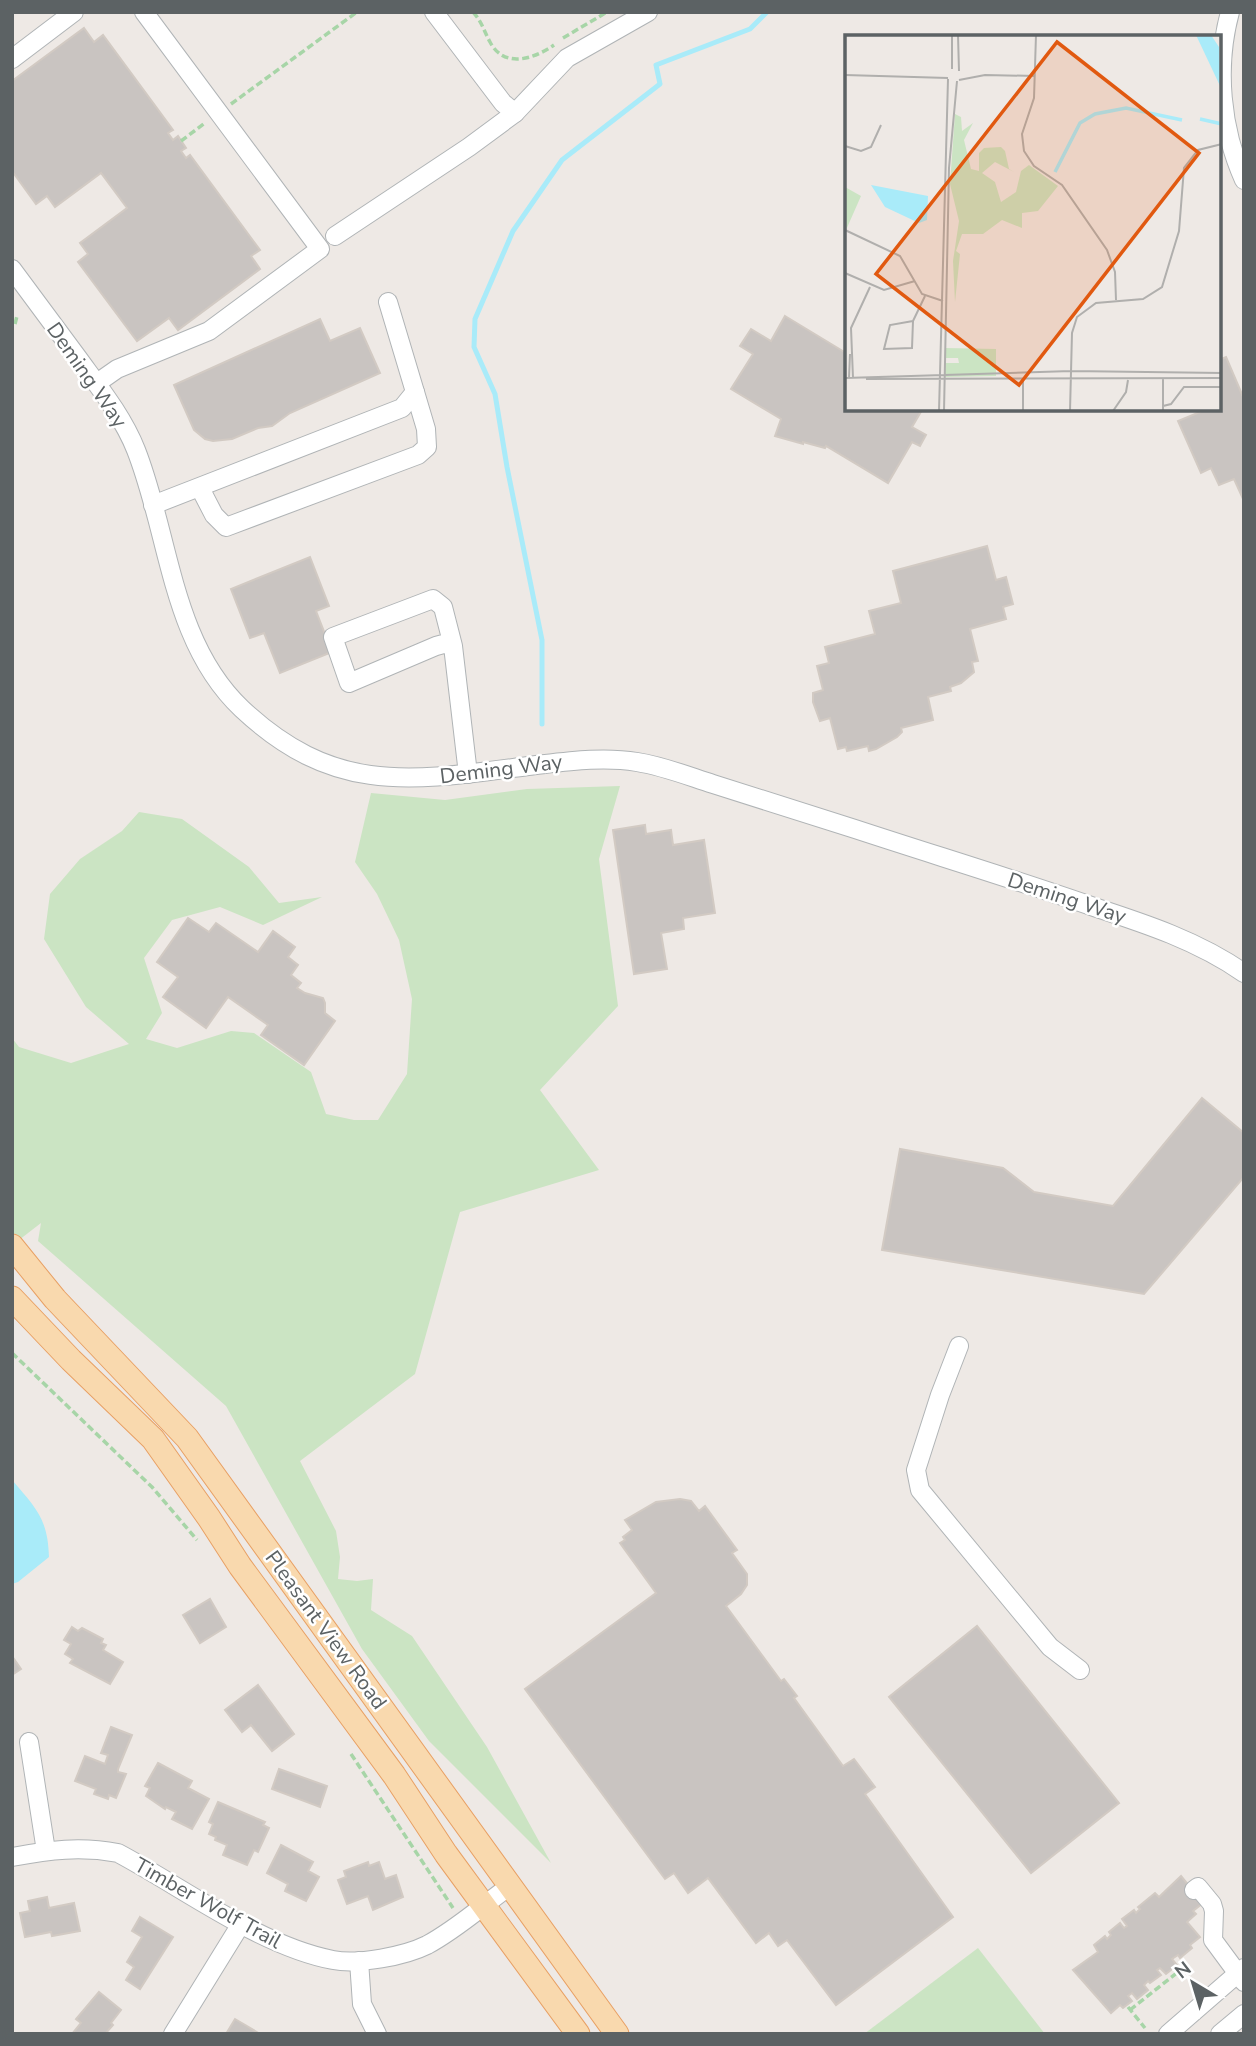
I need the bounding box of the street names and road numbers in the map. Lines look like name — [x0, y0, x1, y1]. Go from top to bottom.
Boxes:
street label: Deming Way — [40, 317, 134, 434]
street label: Deming Way — [438, 748, 564, 790]
street label: Deming Way — [1004, 866, 1130, 930]
street label: Pleasant View Road — [259, 1545, 393, 1715]
street label: Timber Wolf Trail — [129, 1851, 287, 1955]

